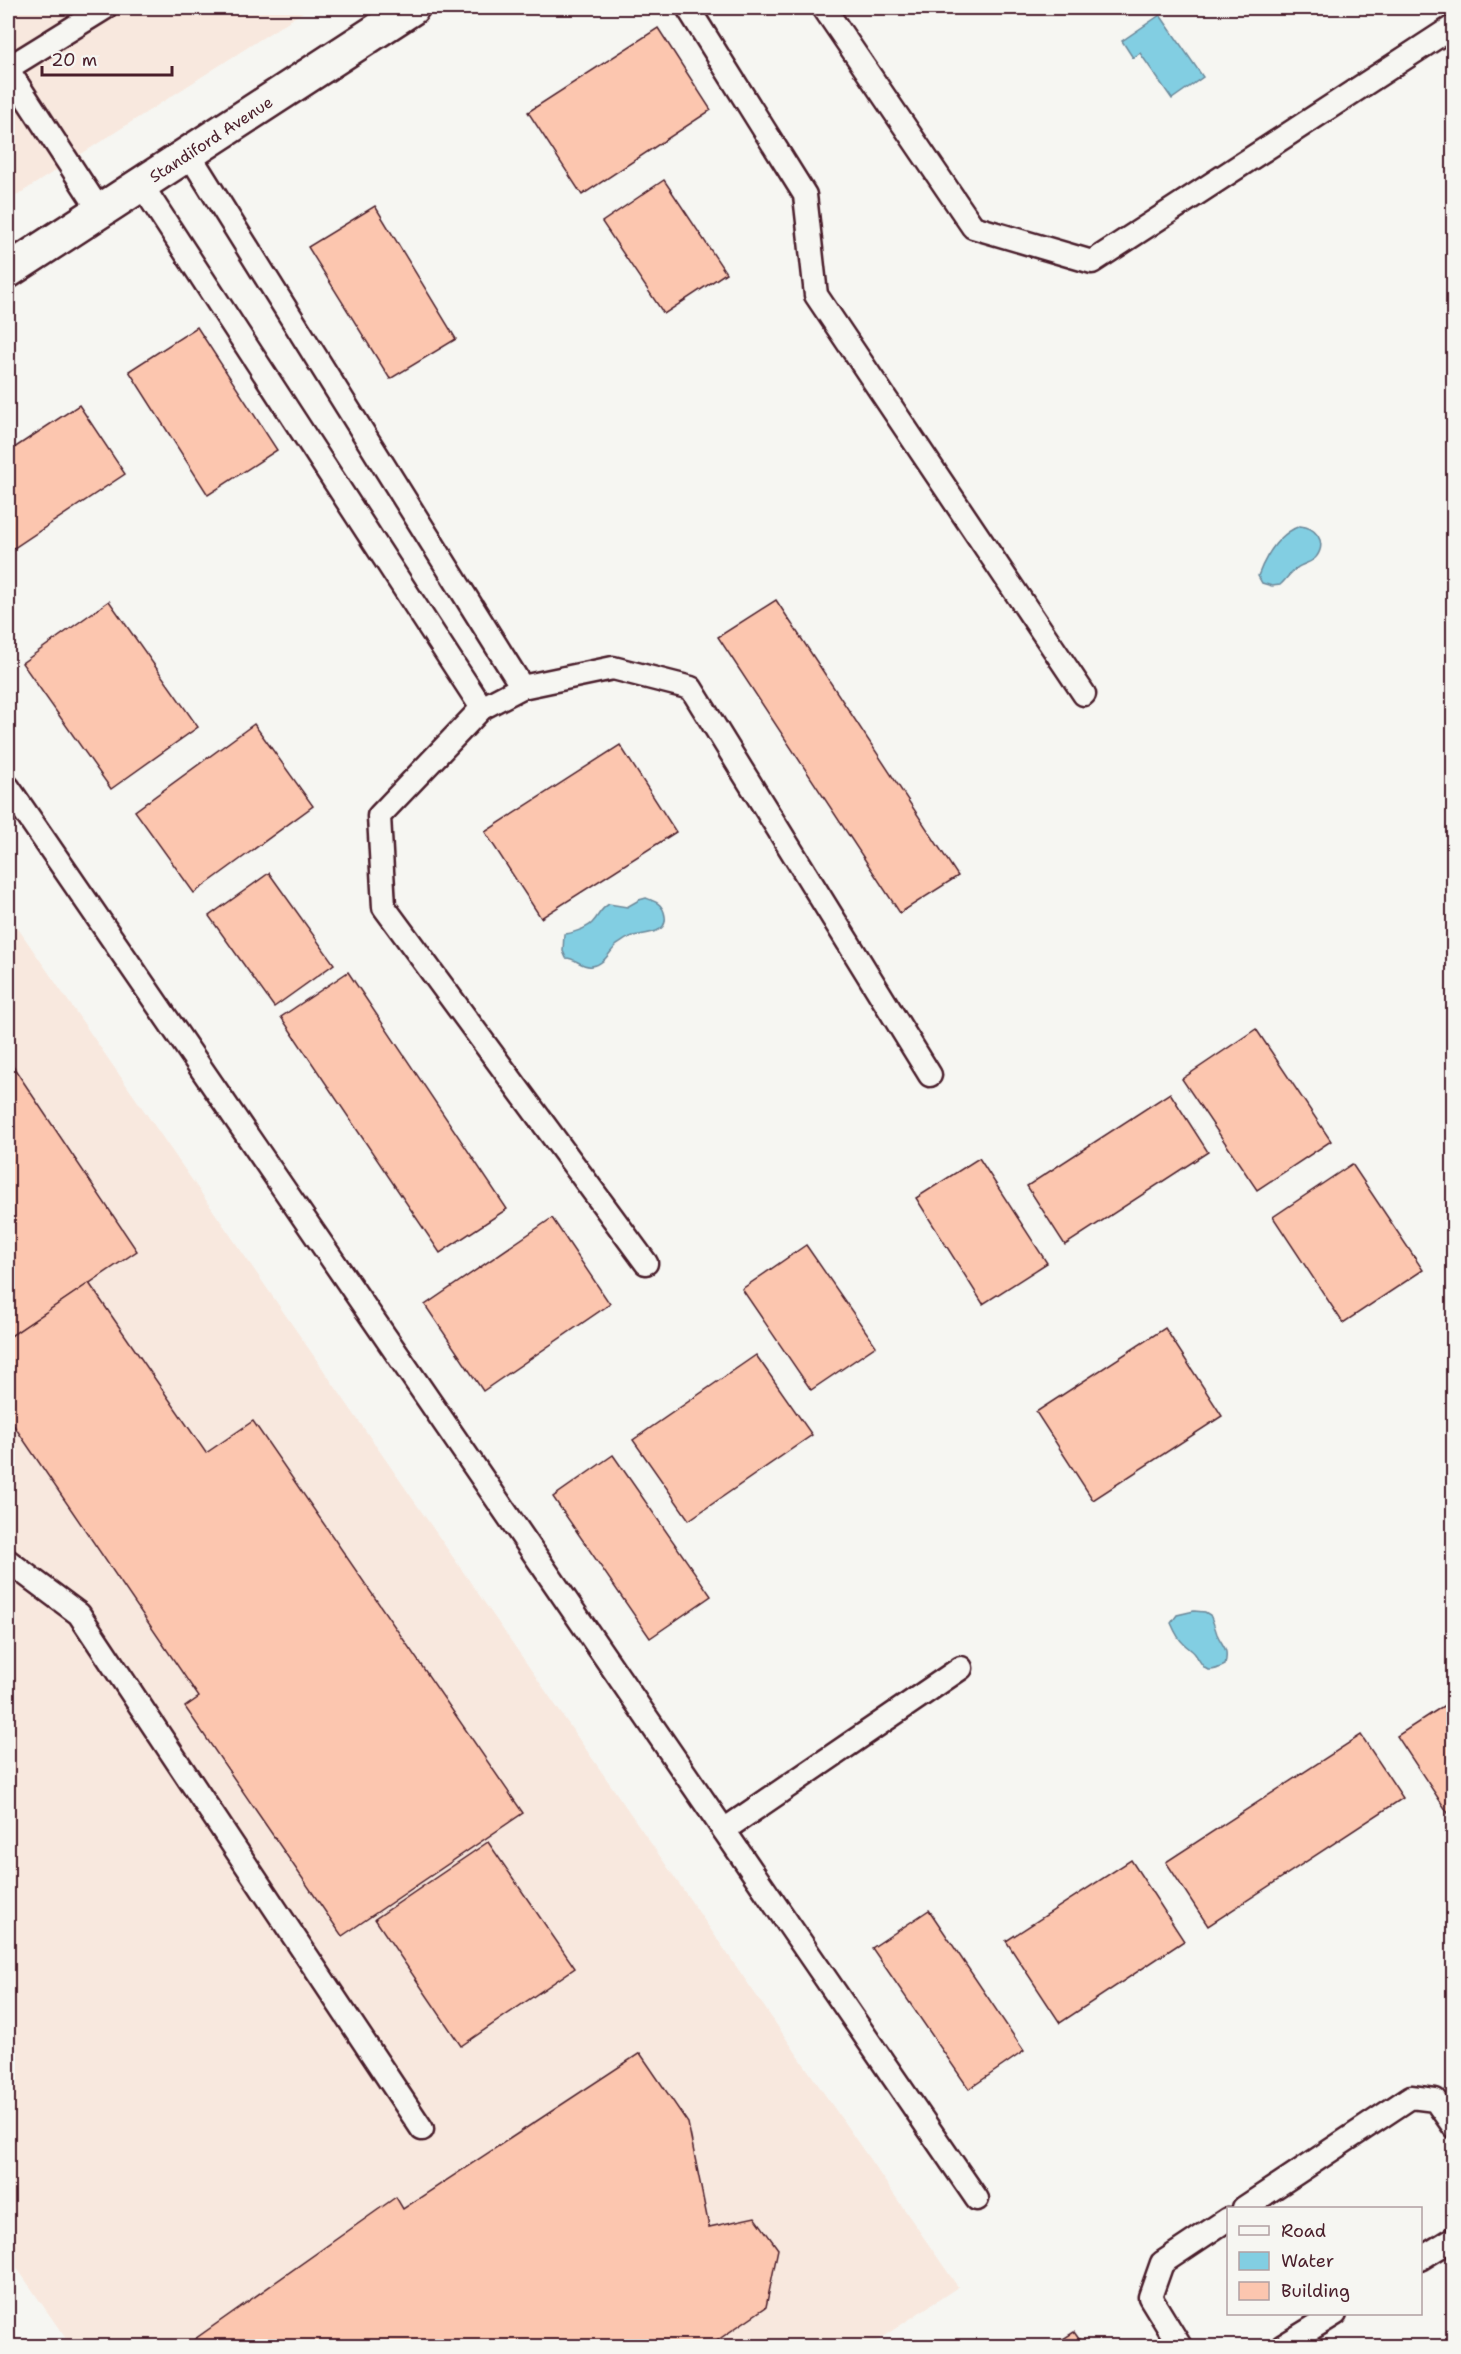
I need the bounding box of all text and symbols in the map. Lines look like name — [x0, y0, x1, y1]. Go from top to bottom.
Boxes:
scale bar — [42, 39, 172, 77]
text: 20 m — [51, 48, 97, 72]
street label: Standiford Avenue — [145, 91, 277, 187]
legend — [1227, 2207, 1422, 2315]
text: Road — [1281, 2219, 1326, 2243]
text: Water — [1281, 2249, 1334, 2273]
text: Building — [1281, 2279, 1350, 2303]

